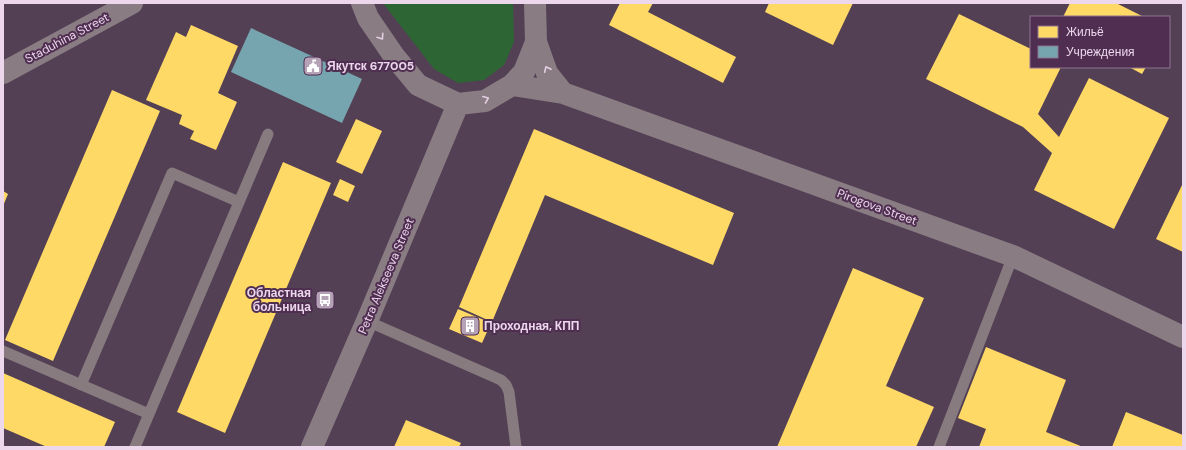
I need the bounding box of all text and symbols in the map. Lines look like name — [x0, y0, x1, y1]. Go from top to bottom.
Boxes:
street label: Staduhina Street — [22, 9, 112, 67]
legend — [1030, 16, 1170, 68]
text: Жильё — [1066, 24, 1104, 40]
one-way arrow — [376, 33, 384, 40]
text: Учреждения — [1066, 44, 1135, 60]
public building icon: Якутск 677005 — [302, 55, 324, 77]
place label: Якутск 677005 — [327, 58, 414, 74]
one-way arrow — [543, 66, 551, 73]
one-way arrow — [483, 96, 490, 104]
street label: Pirogova Street — [835, 185, 919, 229]
street label: Petra Alekseeva Street — [354, 215, 418, 336]
place label: Областная больница — [247, 285, 311, 315]
bus stop icon: Областная больница — [314, 289, 336, 311]
building icon: Проходная, КПП — [459, 315, 481, 337]
place label: Проходная, КПП — [484, 318, 579, 334]

